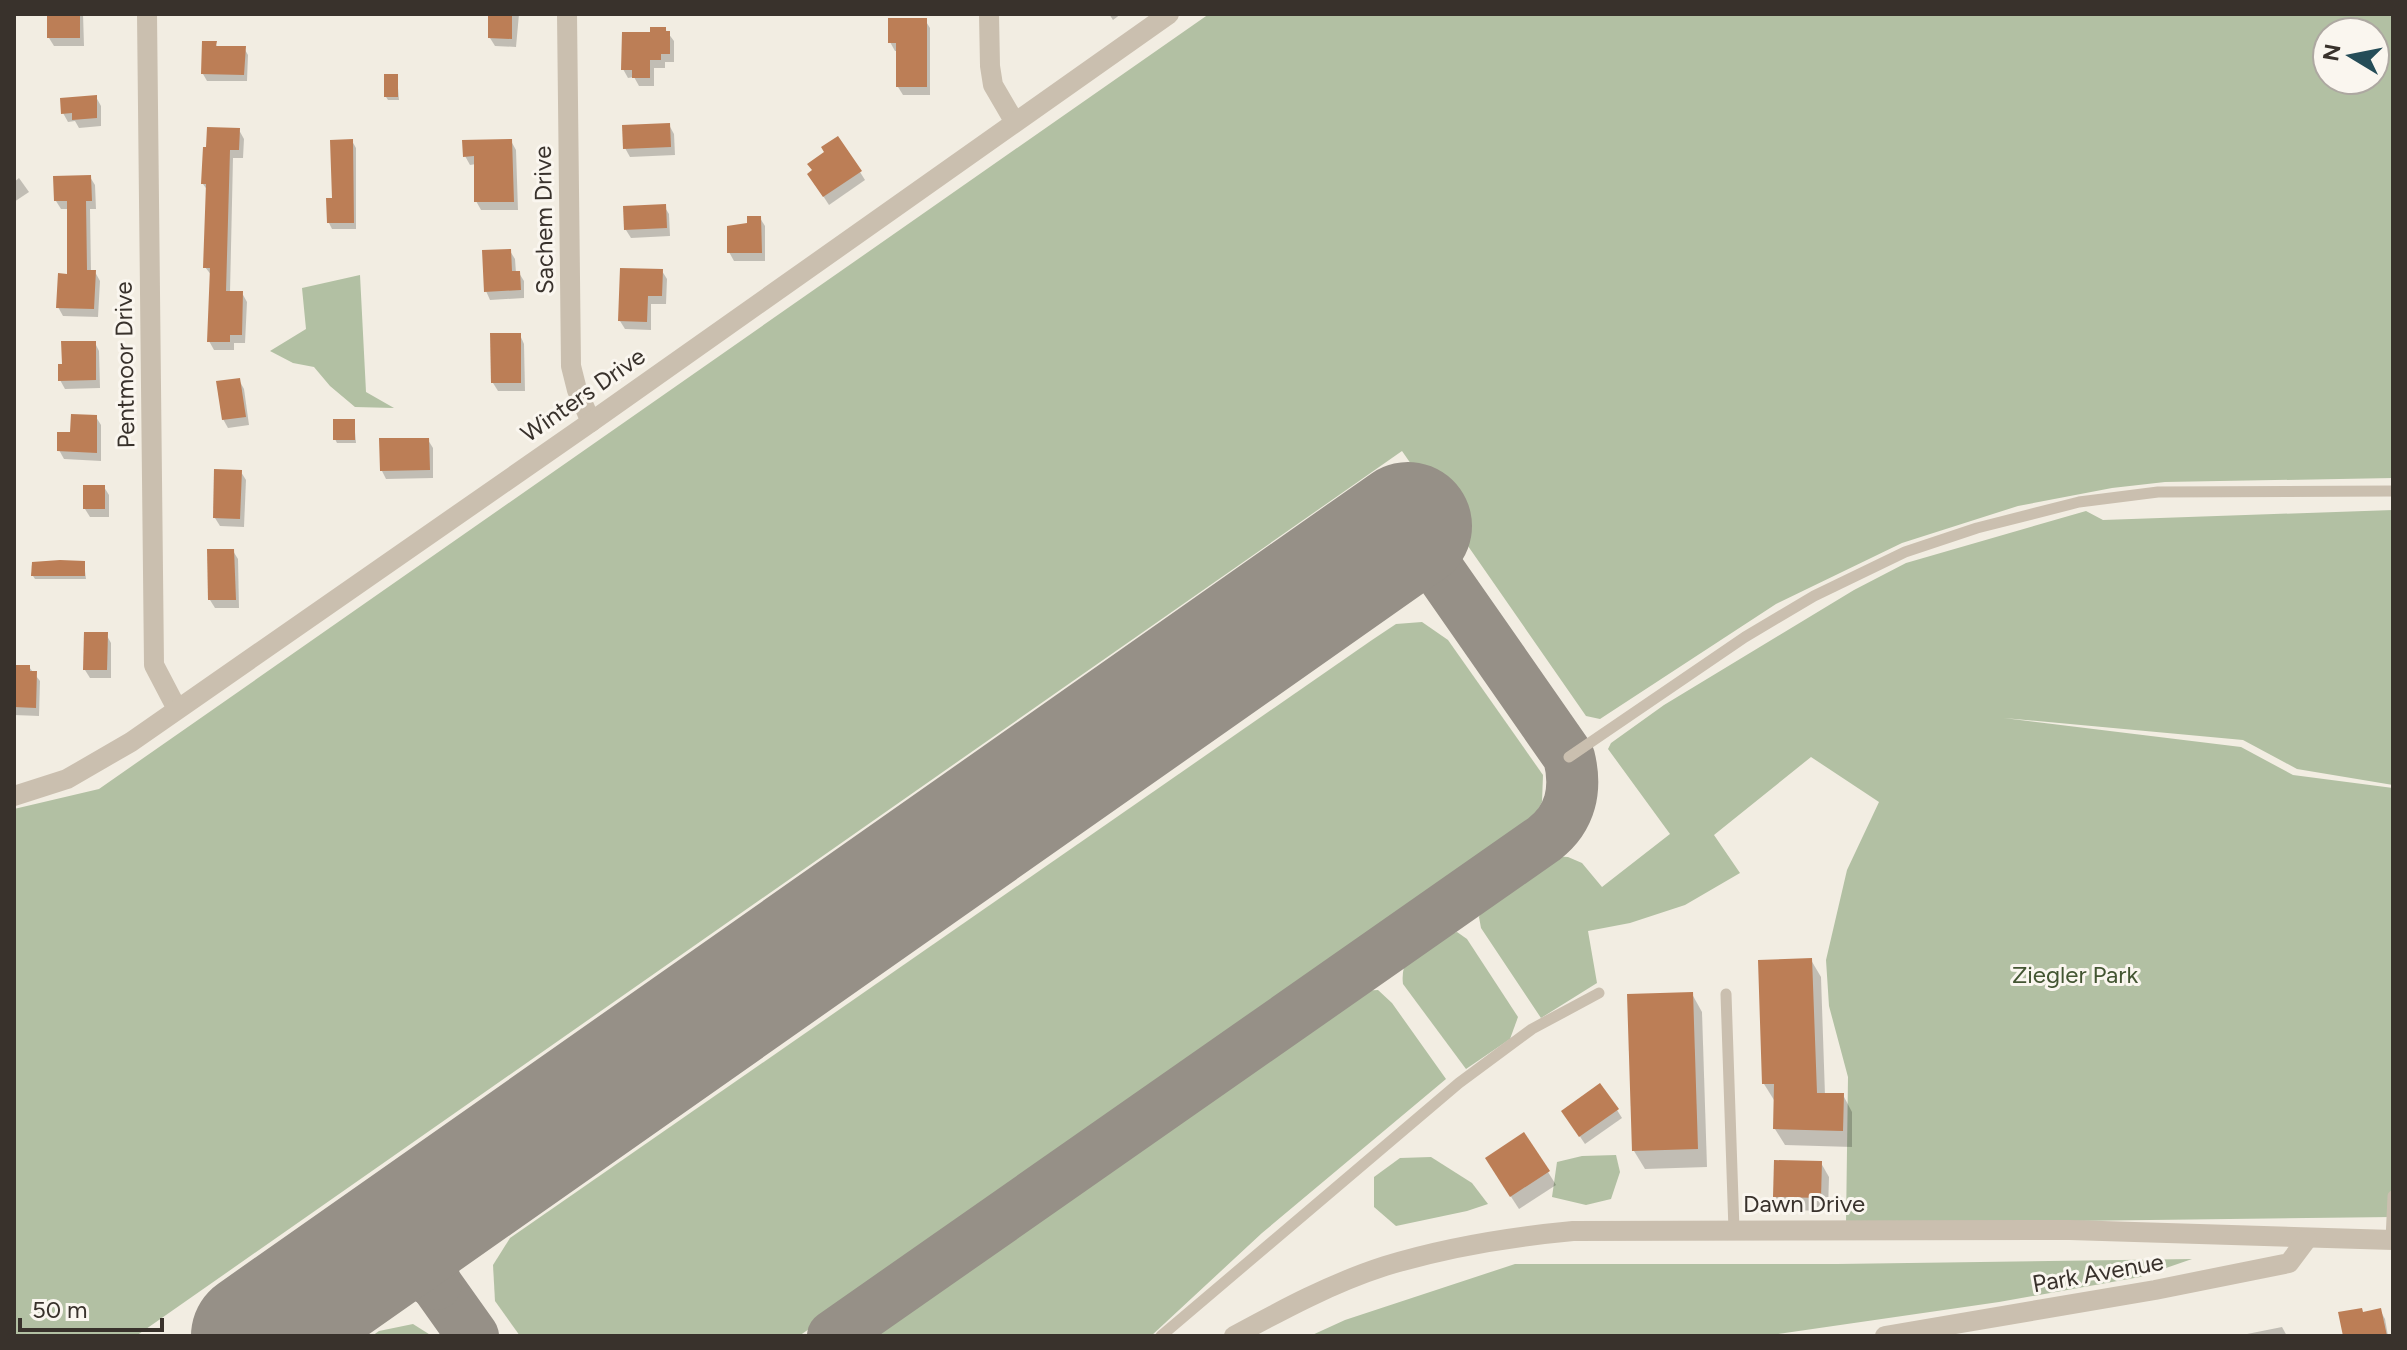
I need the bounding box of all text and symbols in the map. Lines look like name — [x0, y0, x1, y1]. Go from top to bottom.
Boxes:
north arrow — [2311, 16, 2391, 96]
text: N — [2317, 42, 2347, 63]
street label: Sachem Drive — [528, 146, 559, 294]
street label: Pentmoor Drive — [109, 281, 140, 449]
street label: Winters Drive — [515, 341, 650, 448]
park label: Ziegler Park — [2012, 960, 2138, 989]
street label: Dawn Drive — [1743, 1189, 1865, 1218]
street label: Park Avenue — [2030, 1247, 2166, 1298]
scale bar — [20, 1282, 162, 1332]
text: 50 m — [32, 1295, 88, 1324]

